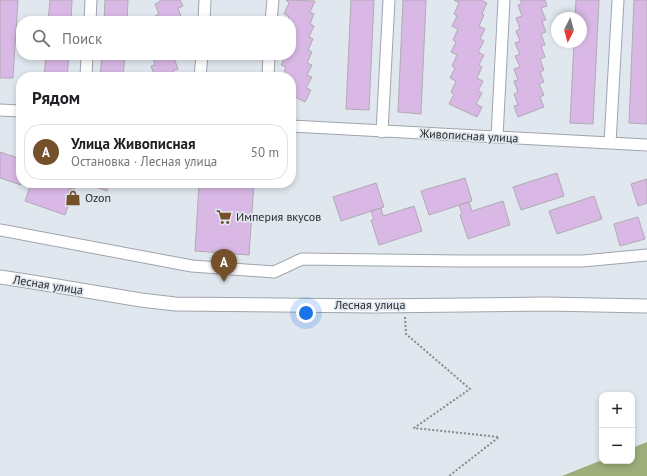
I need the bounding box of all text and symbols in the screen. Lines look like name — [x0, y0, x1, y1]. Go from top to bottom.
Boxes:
north arrow — [551, 12, 587, 48]
search box — [16, 16, 296, 60]
icon: search — [30, 27, 52, 49]
text: Поиск — [62, 29, 102, 48]
text: Рядом — [32, 87, 80, 109]
street label: Живописная улица — [418, 125, 519, 146]
text: Улица Живописная — [71, 134, 196, 153]
text: A — [42, 144, 50, 161]
text: 50 m — [251, 144, 279, 161]
text: Остановка · Лесная улица — [71, 153, 217, 170]
shop icon: Ozon — [64, 189, 82, 207]
place label: Ozon — [85, 190, 111, 205]
supermarket icon: Империя вкусов — [215, 208, 233, 226]
place label: Империя вкусов — [236, 209, 321, 224]
pin: A — [211, 249, 237, 282]
street label: Лесная улица — [11, 271, 84, 297]
street label: Лесная улица — [334, 297, 405, 312]
your location — [296, 303, 316, 323]
map controls — [599, 392, 635, 464]
button: + — [599, 392, 635, 428]
button: − — [599, 428, 635, 464]

